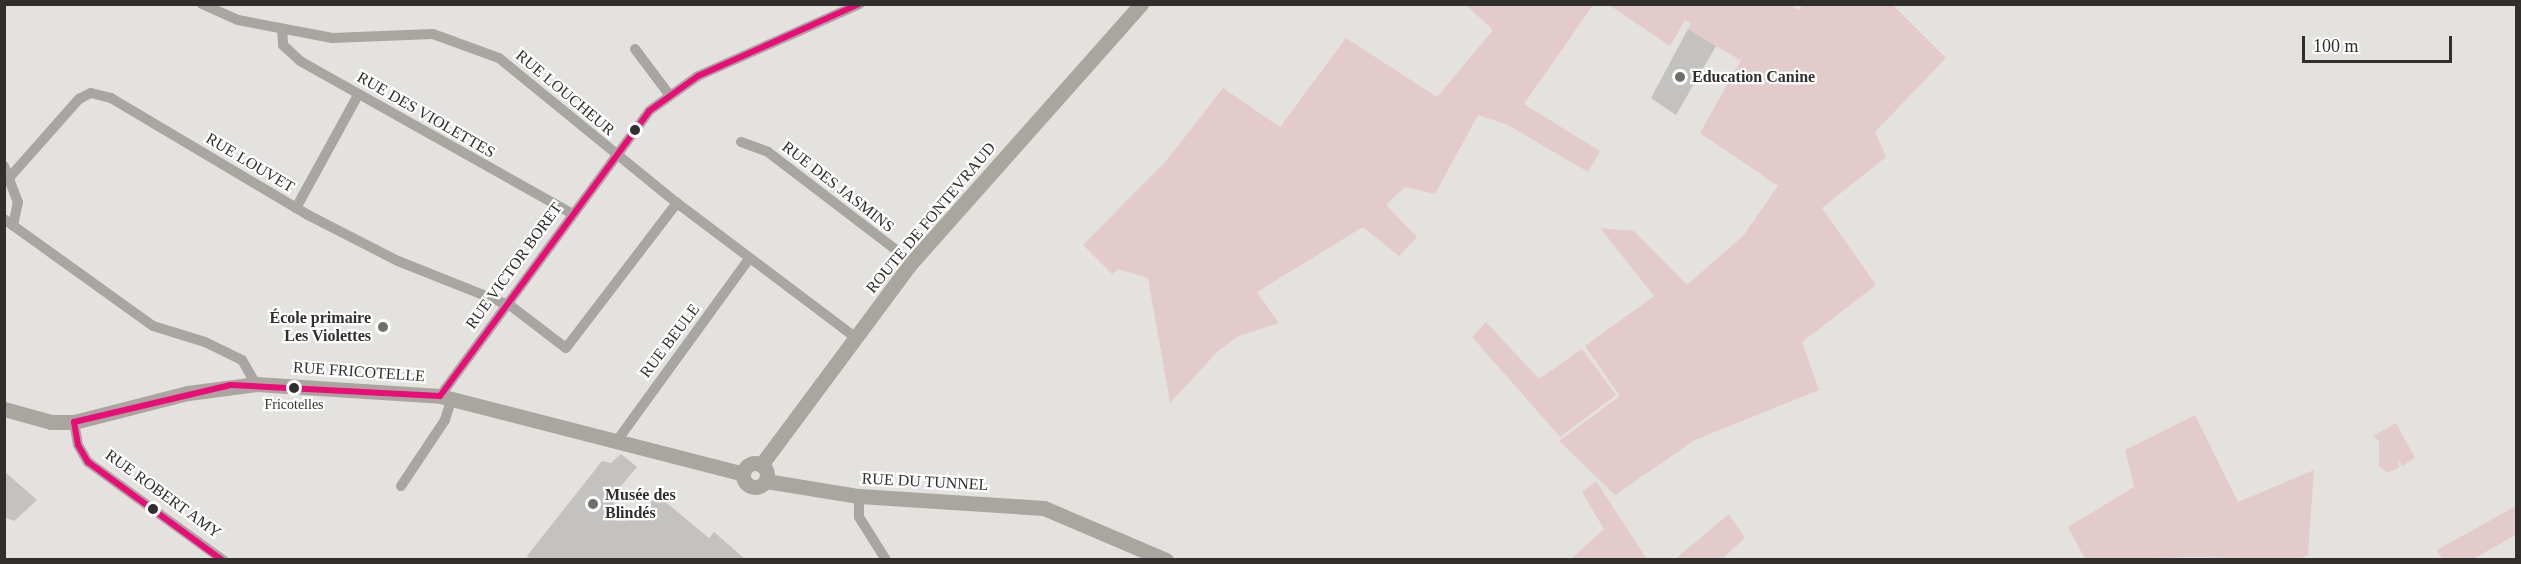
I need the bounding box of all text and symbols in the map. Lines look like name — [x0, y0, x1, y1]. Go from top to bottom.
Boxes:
scale bar — [2305, 24, 2455, 62]
text: 100 m — [2313, 36, 2359, 56]
street label: RUE LOUCHEUR — [512, 46, 618, 140]
place label: Education Canine — [1692, 67, 1815, 87]
street label: RUE DES VIOLETTES — [353, 68, 499, 162]
marker: Education Canine — [1673, 70, 1687, 84]
unlabelled marker — [629, 124, 641, 136]
street label: RUE LOUVET — [202, 129, 298, 197]
street label: RUE DES JASMINS — [778, 137, 898, 237]
street label: ROUTE DE FONTEVRAUD — [862, 139, 1000, 297]
street label: RUE VICTOR BORET — [462, 199, 566, 333]
street label: RUE BEULE — [636, 300, 704, 382]
place label: École primaire Les Violettes — [270, 308, 371, 346]
marker: École primaire Les Violettes — [376, 320, 390, 334]
street label: RUE FRICOTELLE — [292, 358, 426, 386]
marker: Fricotelles — [288, 382, 300, 394]
place label: Fricotelles — [264, 397, 324, 413]
street label: RUE ROBERT AMY — [101, 445, 225, 543]
street label: RUE DU TUNNEL — [861, 469, 989, 495]
place label: Musée des Blindés — [605, 485, 676, 523]
marker: Musée des Blindés — [586, 497, 600, 511]
unlabelled marker — [147, 503, 159, 515]

